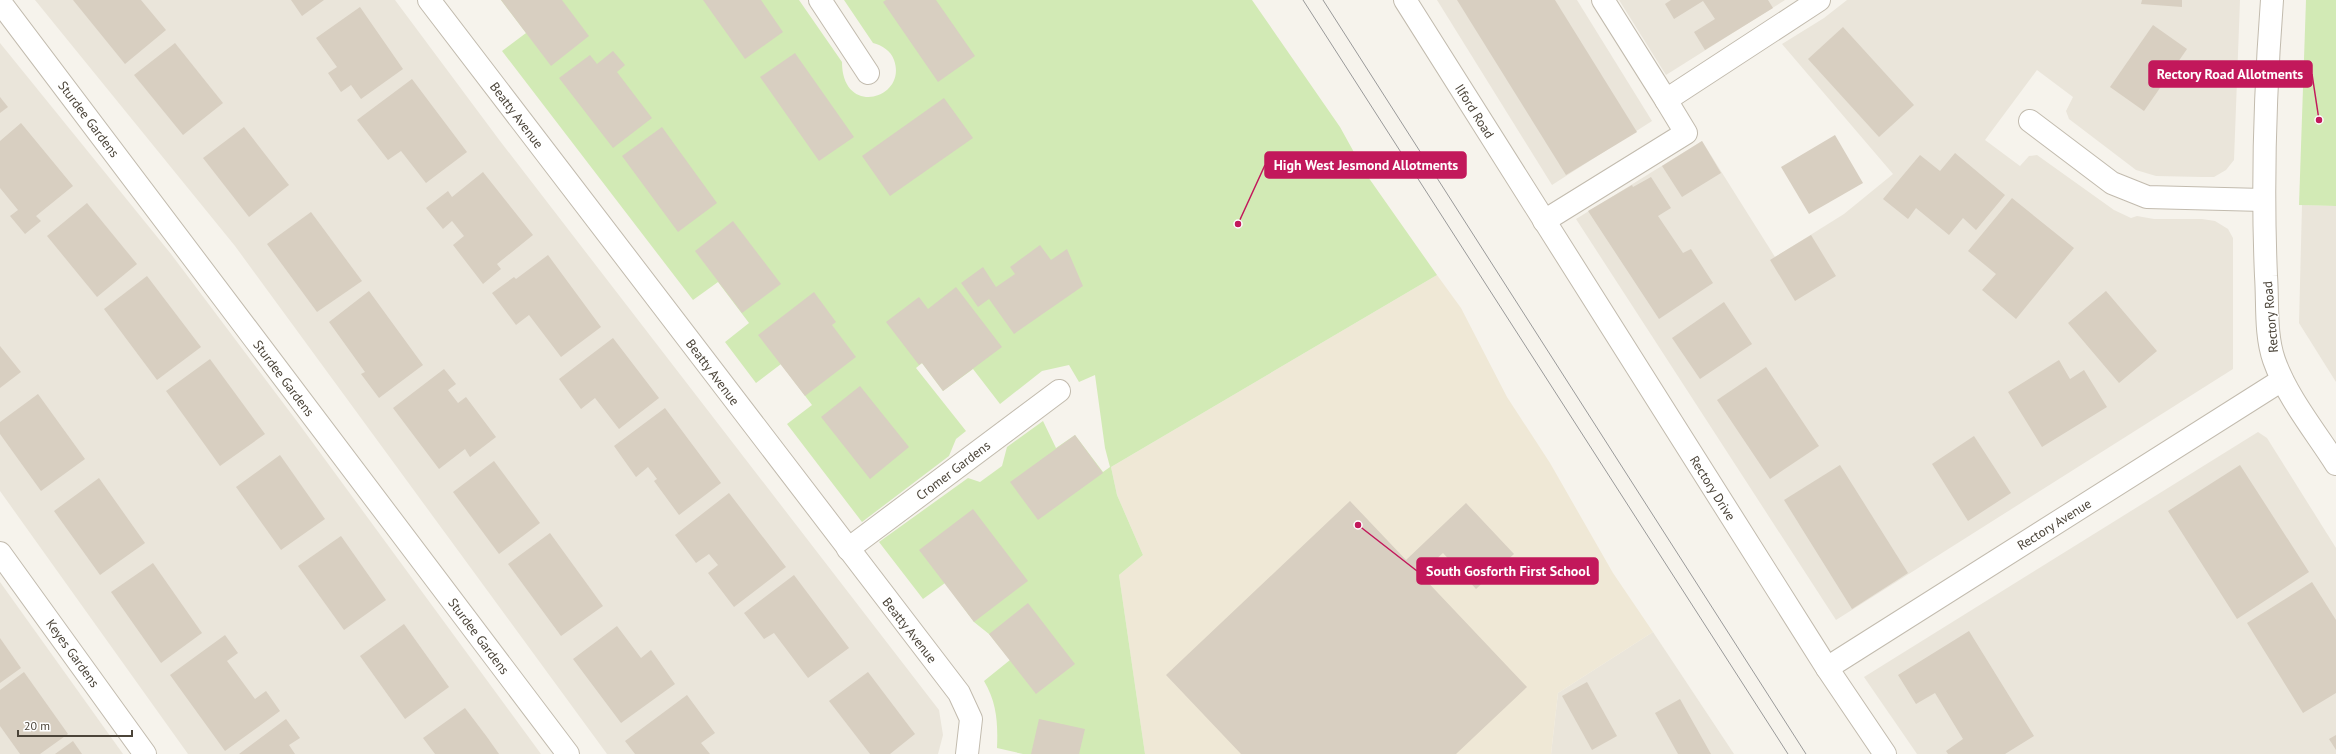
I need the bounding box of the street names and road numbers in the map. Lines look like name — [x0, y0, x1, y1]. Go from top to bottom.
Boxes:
street label: Sturdee Gardens — [54, 78, 123, 161]
street label: Beatty Avenue — [486, 79, 547, 152]
street label: Ilford Road — [1451, 81, 1498, 142]
street label: Rectory Road — [2259, 281, 2282, 353]
street label: Beatty Avenue — [682, 336, 743, 409]
street label: Sturdee Gardens — [249, 337, 318, 420]
street label: Cromer Gardens — [913, 437, 994, 504]
street label: Rectory Drive — [1686, 453, 1739, 524]
street label: Rectory Avenue — [2014, 495, 2095, 554]
street label: Beatty Avenue — [879, 594, 941, 667]
street label: Sturdee Gardens — [444, 595, 513, 678]
street label: Keyes Gardens — [42, 616, 103, 691]

